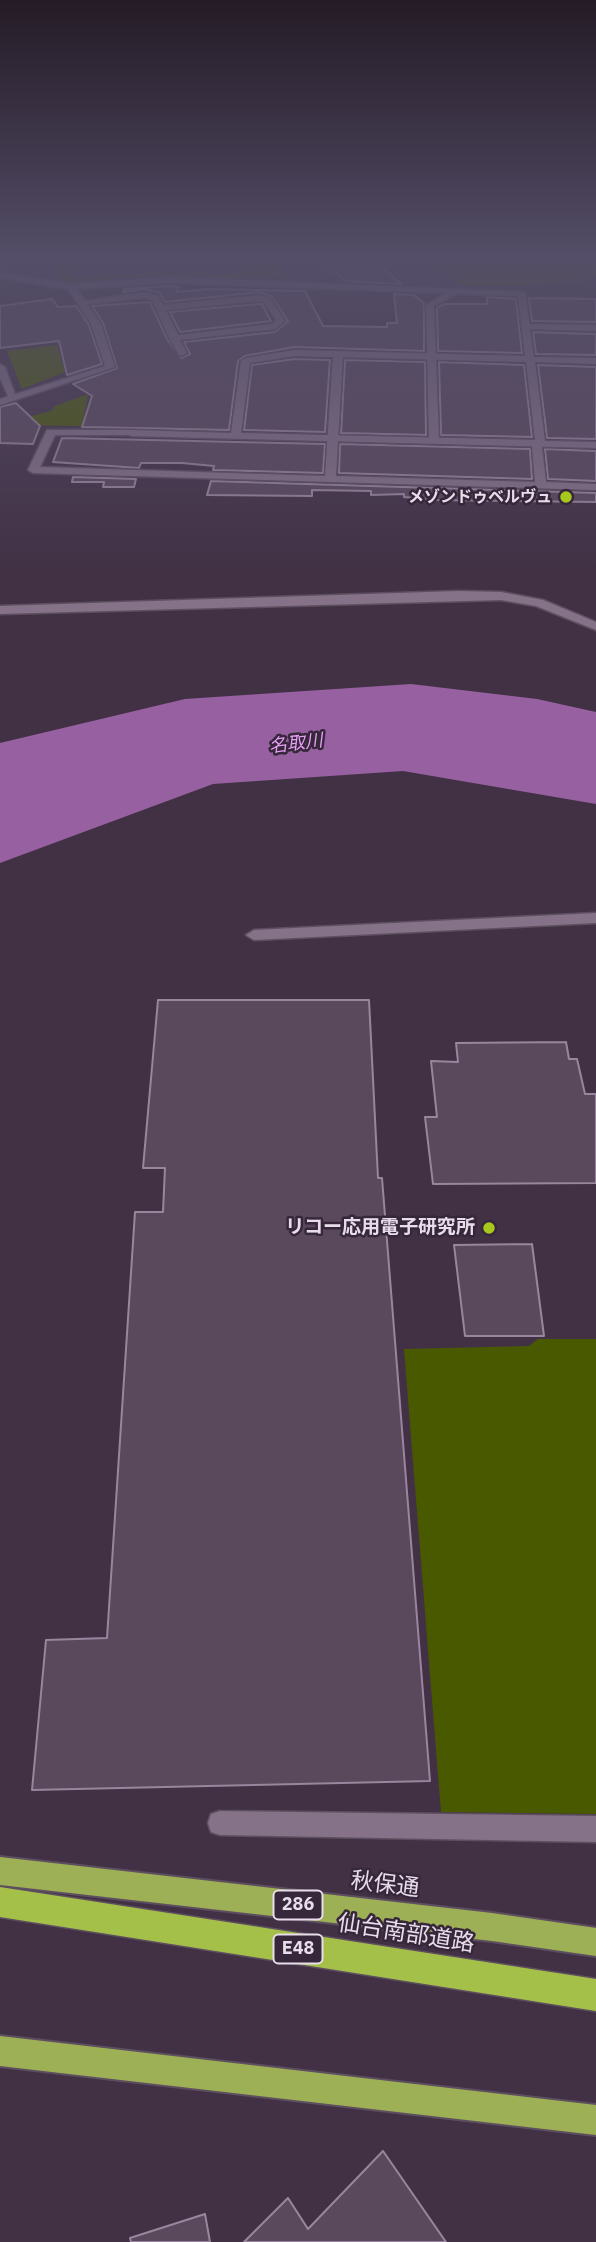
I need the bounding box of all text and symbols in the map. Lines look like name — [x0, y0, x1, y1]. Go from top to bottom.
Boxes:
place label: メゾンドゥベルヴュ — [408, 487, 552, 507]
marker: メゾンドゥベルヴュ — [558, 489, 574, 505]
water label: 名取川 — [268, 730, 324, 758]
place label: リコー応用電子研究所 — [285, 1217, 475, 1239]
marker: リコー応用電子研究所 — [481, 1220, 497, 1236]
street label: 秋保通 — [349, 1867, 421, 1903]
road number: 286 — [274, 1891, 322, 1920]
street label: 仙台南部道路 — [336, 1910, 476, 1958]
road number: E48 — [274, 1935, 322, 1964]

